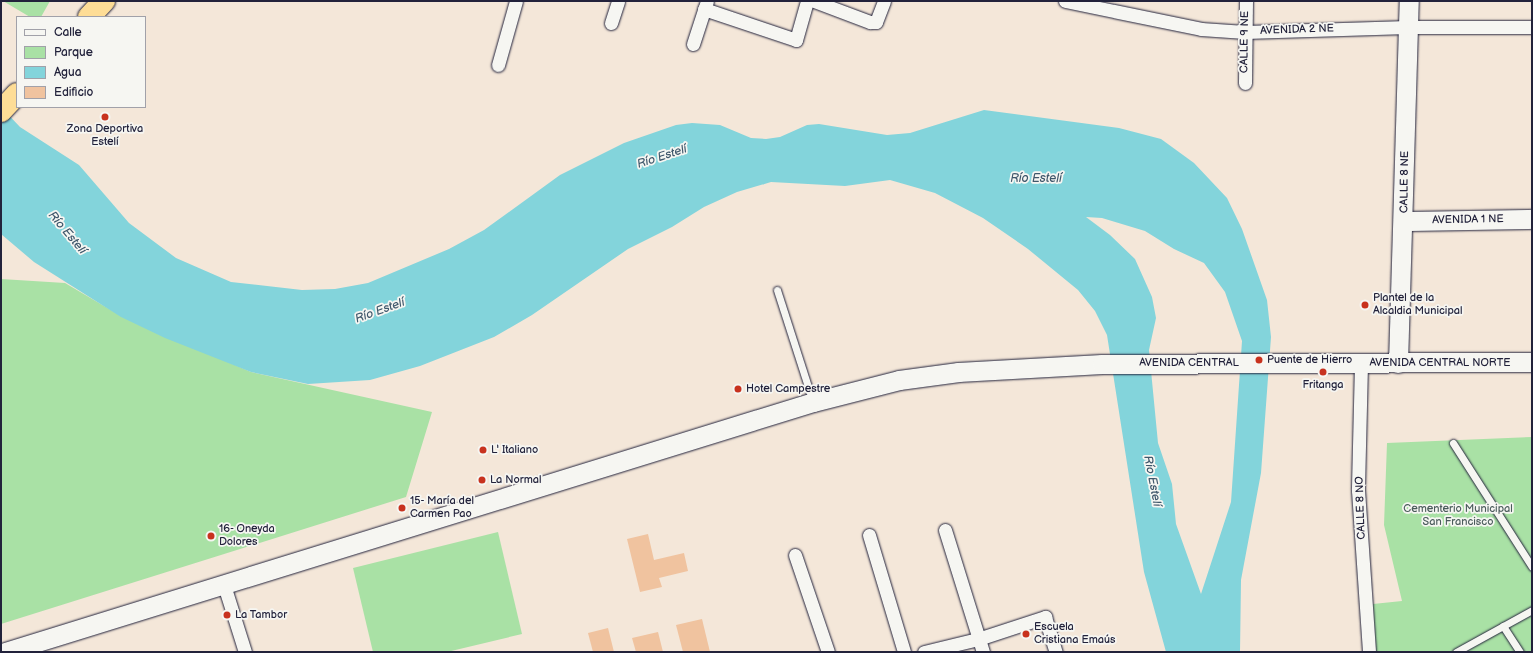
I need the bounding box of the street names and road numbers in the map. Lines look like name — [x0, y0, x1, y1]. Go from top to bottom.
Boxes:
street label: CALLE 9 NE — [1238, 11, 1252, 73]
street label: AVENIDA 2 NE — [1260, 22, 1334, 38]
street label: CALLE 8 NE — [1398, 151, 1412, 213]
street label: AVENIDA 1 NE — [1432, 213, 1504, 227]
street label: AVENIDA CENTRAL — [1139, 356, 1239, 370]
street label: AVENIDA CENTRAL NORTE — [1369, 356, 1511, 370]
street label: CALLE 8 NO — [1353, 476, 1369, 540]

